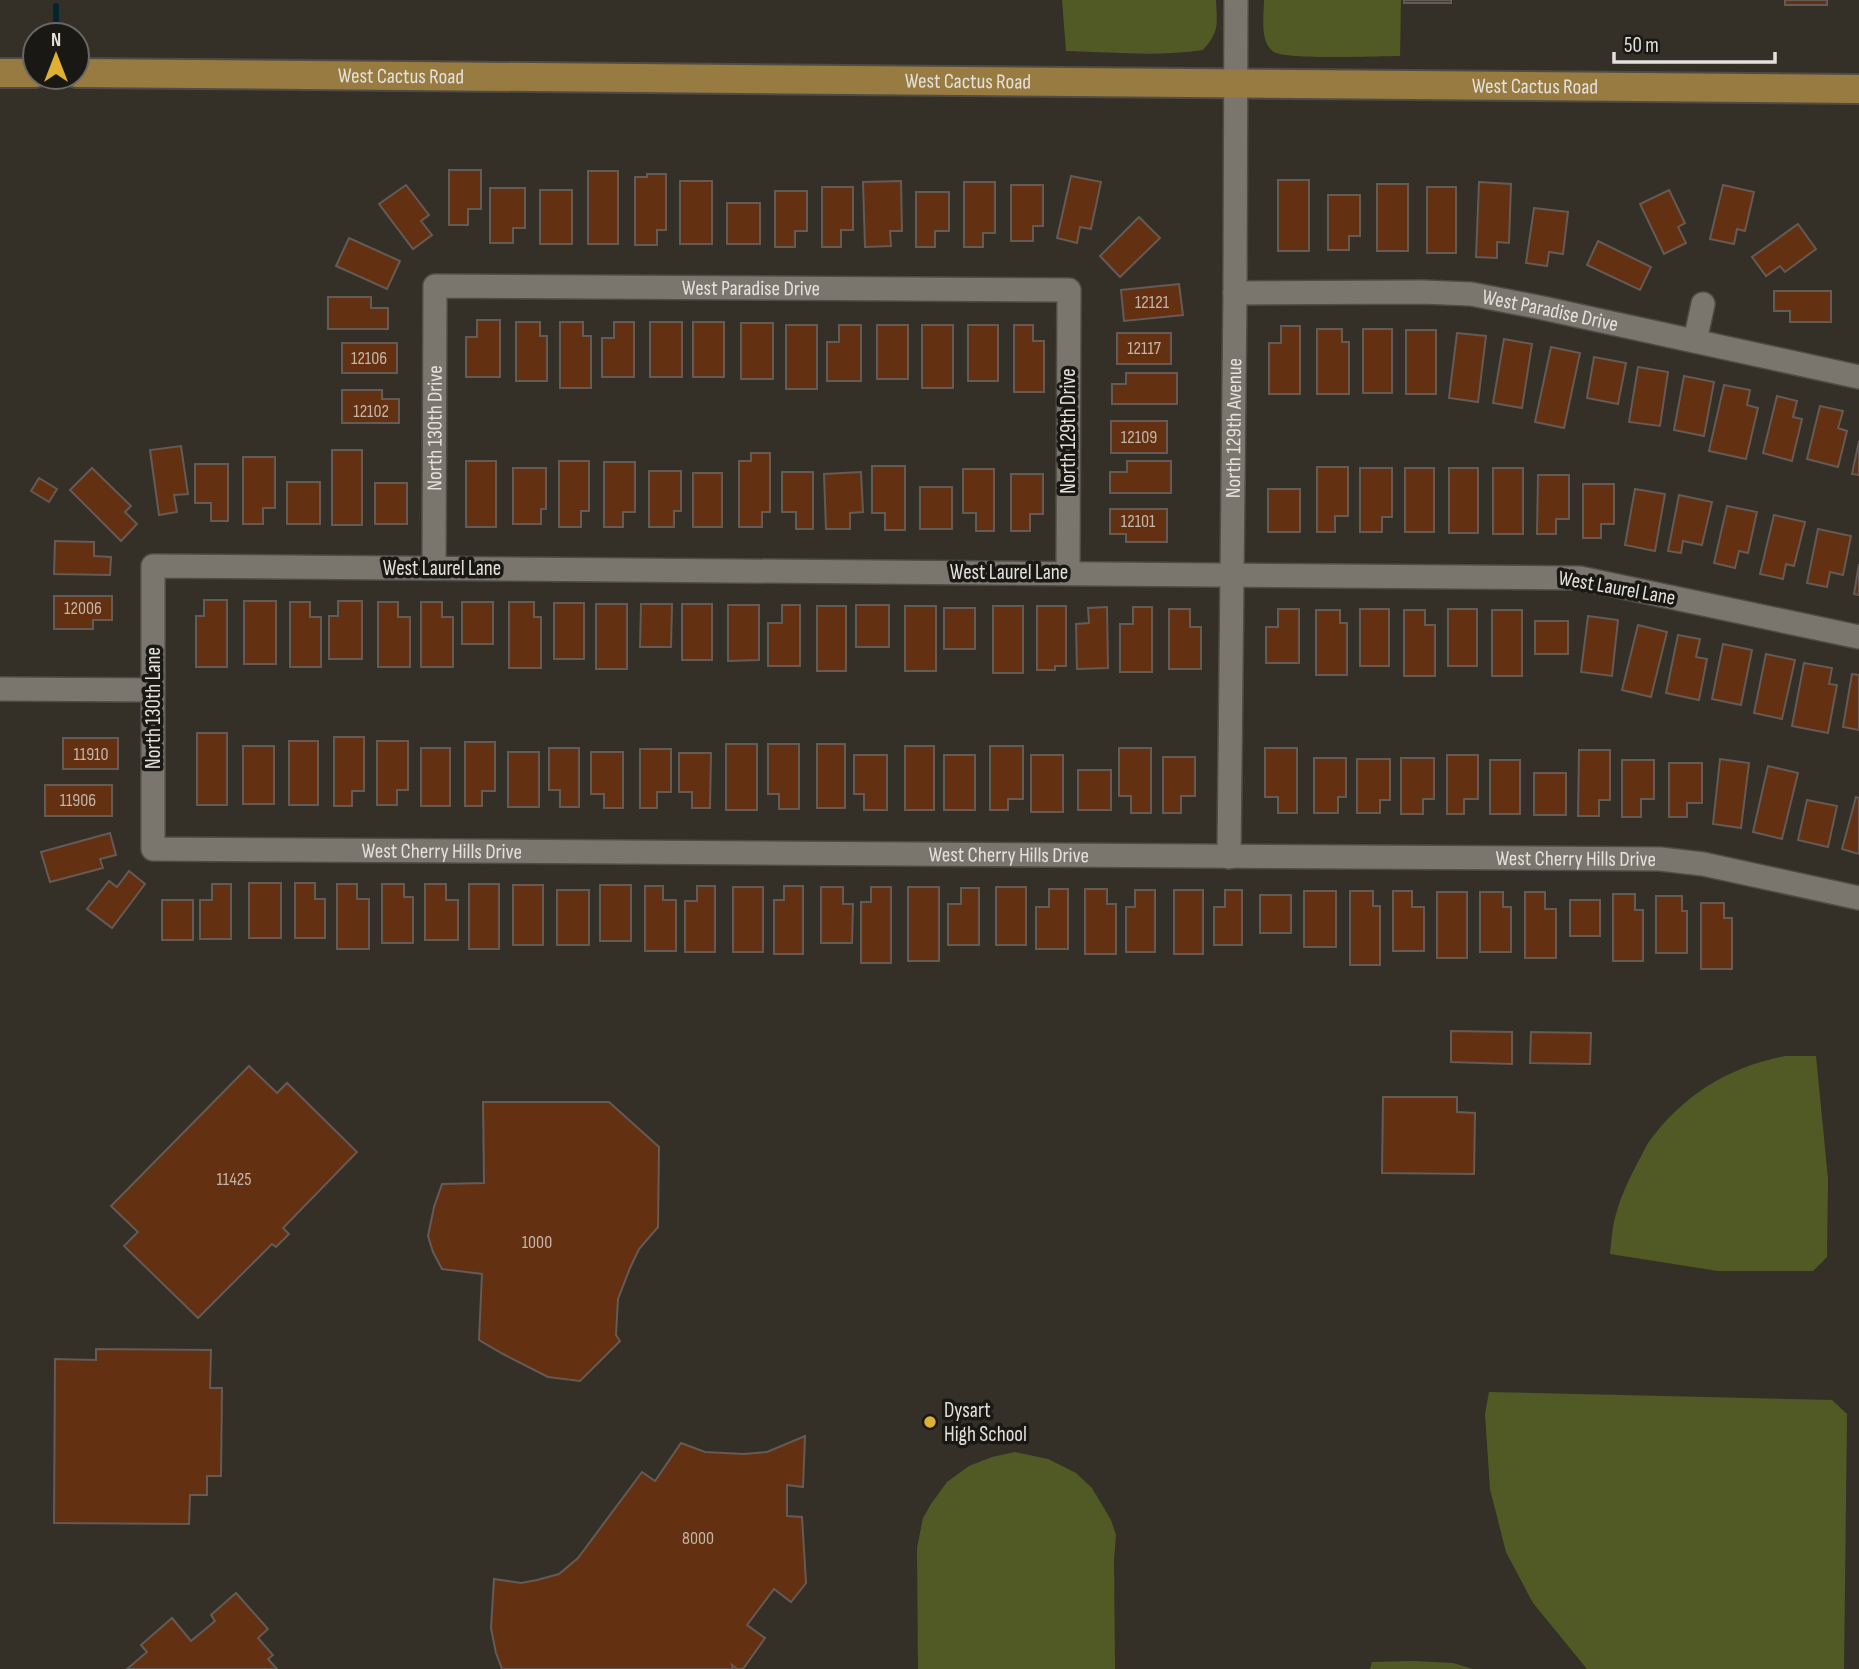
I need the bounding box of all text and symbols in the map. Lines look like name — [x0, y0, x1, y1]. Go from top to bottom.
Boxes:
north arrow — [21, 21, 91, 91]
scale bar — [1614, 21, 1775, 65]
text: N — [51, 29, 61, 52]
text: 50 m — [1624, 33, 1659, 58]
street label: West Cactus Road — [338, 63, 464, 89]
street label: West Cactus Road — [905, 68, 1031, 94]
street label: West Cactus Road — [1472, 73, 1598, 99]
street label: West Paradise Drive — [682, 275, 820, 301]
street label: West Paradise Drive — [1480, 284, 1621, 337]
house number: 12121 — [1135, 292, 1170, 313]
house number: 12117 — [1127, 338, 1162, 359]
house number: 12106 — [351, 348, 387, 369]
street label: North 129th Avenue — [1220, 358, 1247, 498]
street label: North 130th Drive — [422, 365, 447, 491]
street label: North 129th Drive — [1056, 368, 1081, 494]
house number: 12102 — [353, 401, 389, 422]
house number: 12109 — [1121, 427, 1157, 448]
house number: 12101 — [1121, 511, 1156, 532]
street label: West Laurel Lane — [383, 556, 501, 581]
street label: West Laurel Lane — [950, 560, 1068, 585]
street label: West Laurel Lane — [1557, 565, 1677, 611]
house number: 12006 — [64, 598, 102, 619]
street label: North 130th Lane — [141, 647, 166, 769]
house number: 11910 — [74, 744, 108, 765]
house number: 11906 — [60, 790, 96, 811]
street label: West Cherry Hills Drive — [361, 838, 522, 864]
street label: West Cherry Hills Drive — [928, 842, 1089, 868]
street label: West Cherry Hills Drive — [1495, 845, 1656, 871]
house number: 11425 — [217, 1169, 251, 1190]
house number: 1000 — [522, 1232, 552, 1253]
place label: Dysart High School — [944, 1398, 1027, 1447]
marker: Dysart High School — [922, 1414, 938, 1430]
house number: 8000 — [682, 1528, 714, 1549]

